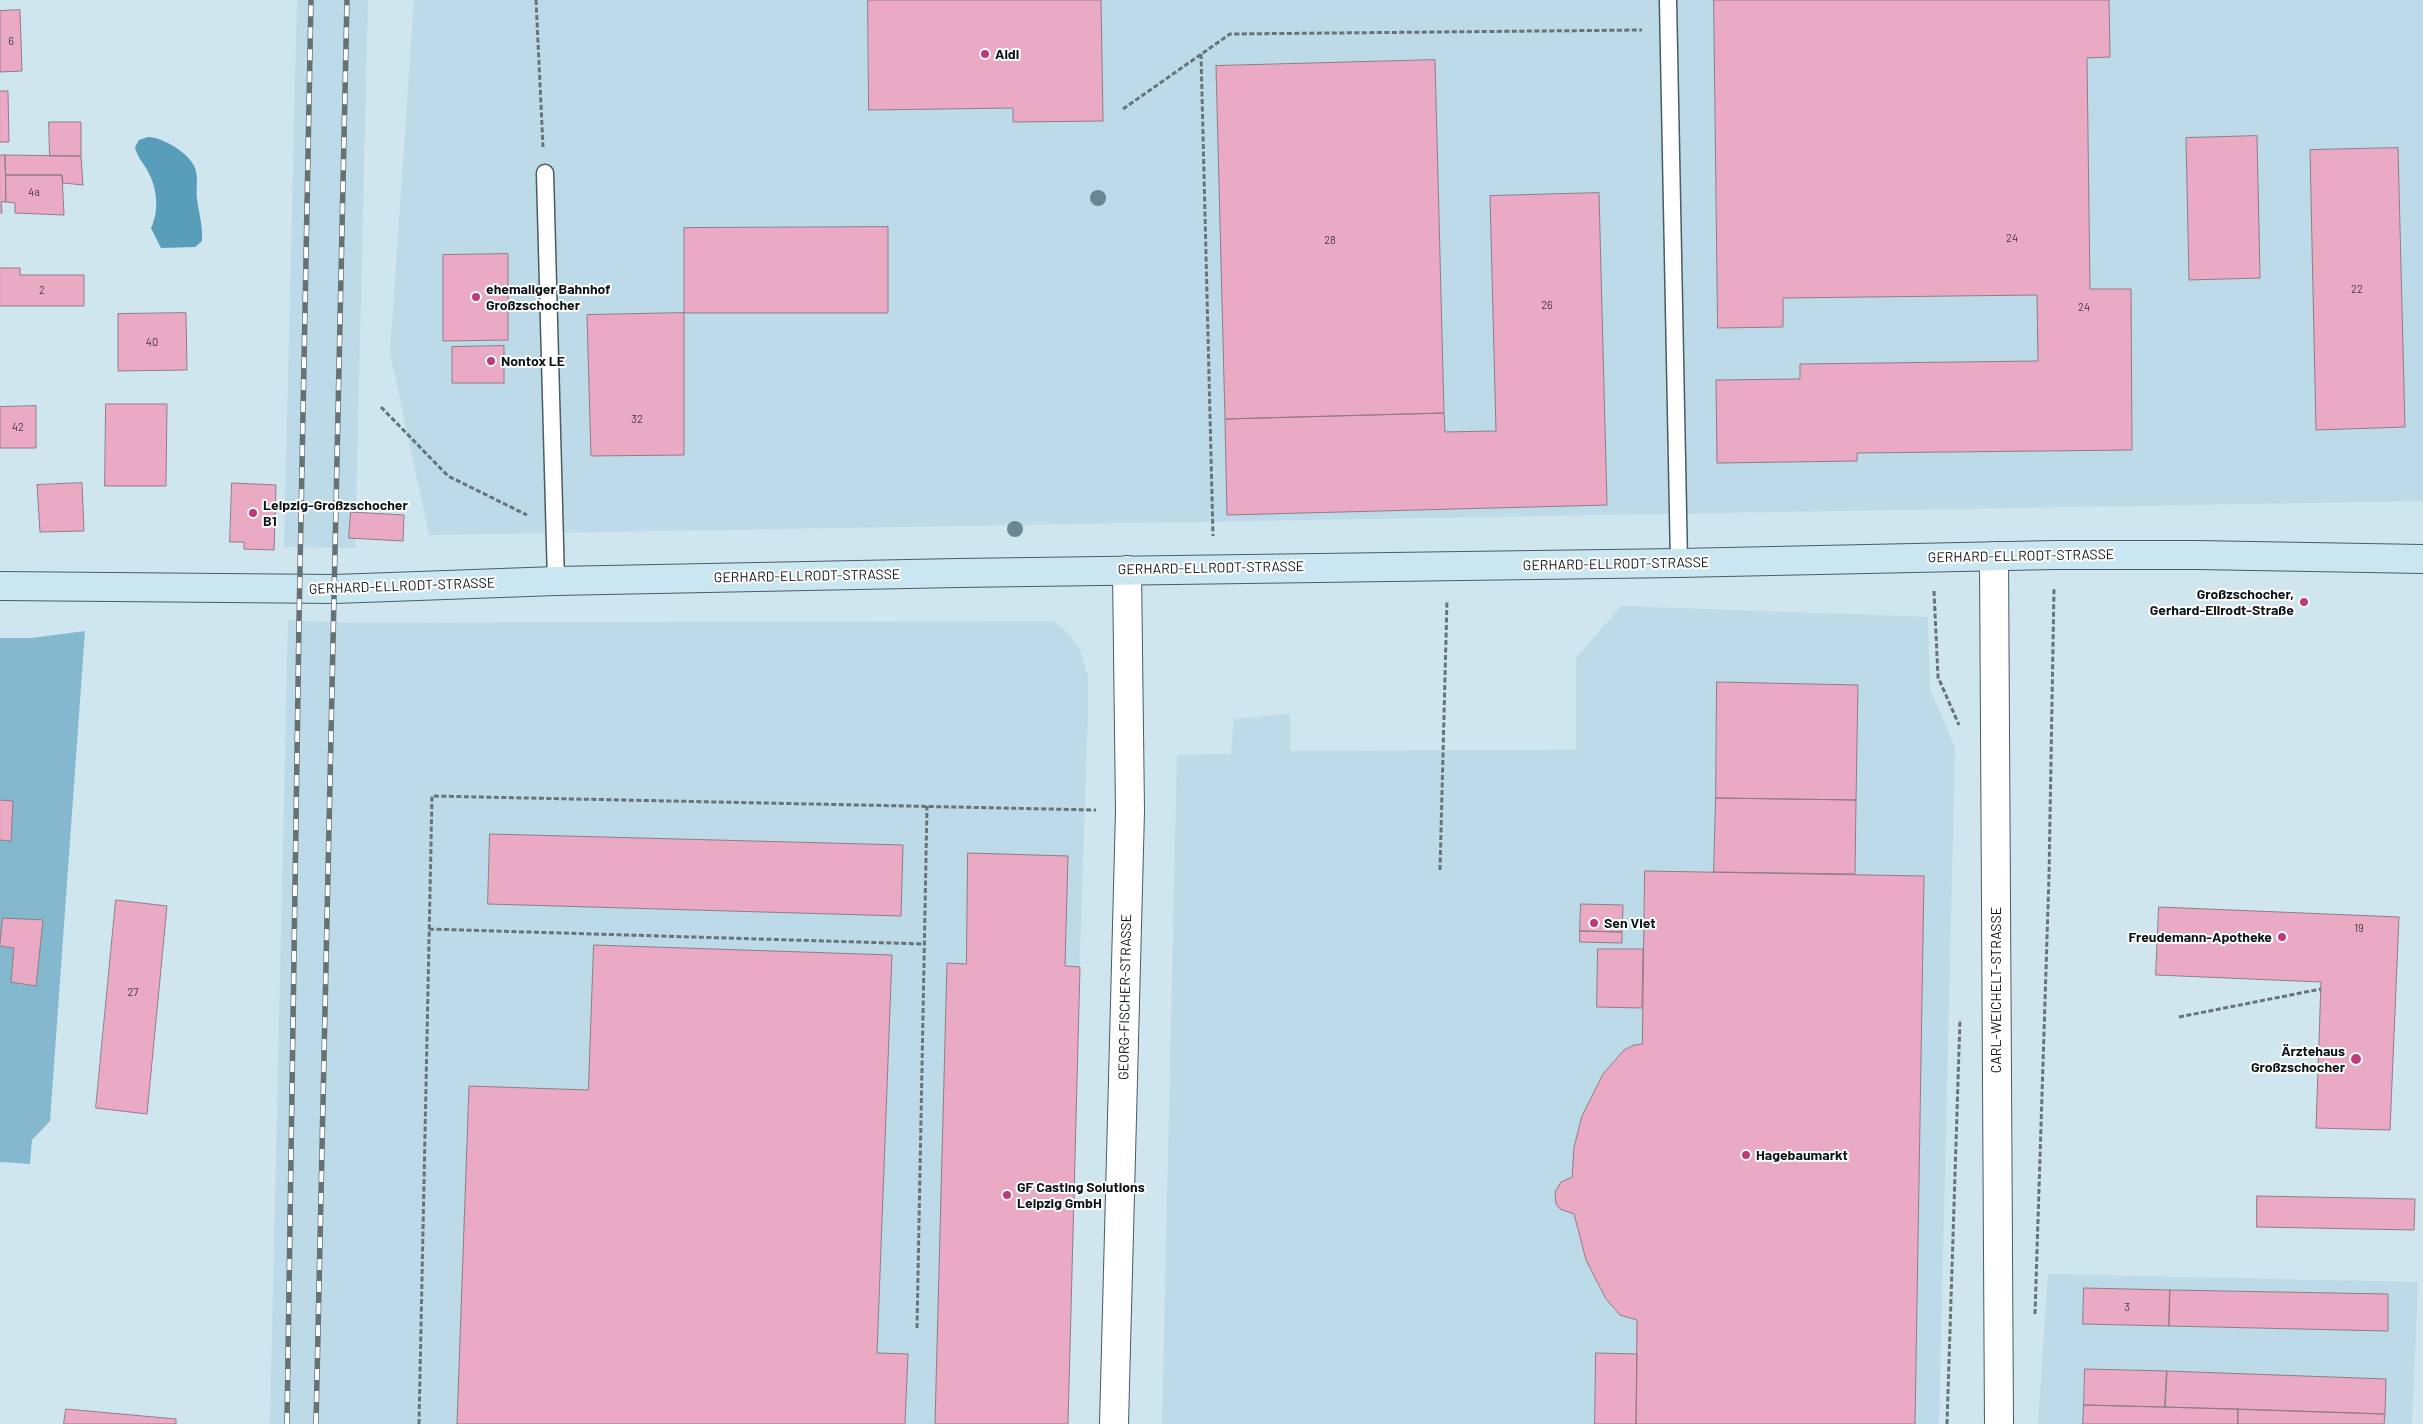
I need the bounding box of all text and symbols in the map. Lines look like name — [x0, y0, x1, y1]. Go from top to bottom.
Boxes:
house number: 6 — [8, 34, 14, 48]
place label: Aldi — [995, 46, 1019, 62]
marker: Aldi — [979, 48, 991, 60]
house number: 4a — [28, 185, 40, 199]
house number: 24 — [2006, 231, 2018, 245]
house number: 28 — [1324, 233, 1336, 247]
place label: ehemaliger Bahnhof Großzschocher — [486, 281, 611, 314]
house number: 22 — [2351, 282, 2363, 296]
house number: 2 — [39, 283, 45, 297]
marker: ehemaliger Bahnhof Großzschocher — [470, 291, 482, 303]
house number: 26 — [1541, 298, 1553, 312]
house number: 24 — [2078, 300, 2090, 314]
house number: 40 — [146, 335, 158, 349]
place label: Nontox LE — [501, 353, 565, 369]
marker: Nontox LE — [485, 355, 497, 367]
house number: 32 — [631, 412, 643, 426]
house number: 42 — [12, 420, 24, 434]
place label: Leipzig-Großzschocher B1 — [263, 497, 408, 530]
marker: Leipzig-Großzschocher B1 — [247, 507, 259, 519]
street label: GERHARD-ELLRODT-STRASSE — [1928, 546, 2114, 566]
street label: GERHARD-ELLRODT-STRASSE — [1523, 554, 1709, 574]
street label: GERHARD-ELLRODT-STRASSE — [1118, 558, 1304, 578]
street label: GERHARD-ELLRODT-STRASSE — [714, 566, 900, 586]
street label: GERHARD-ELLRODT-STRASSE — [308, 574, 496, 598]
place label: Großzschocher, Gerhard-Ellrodt-Straße — [2150, 586, 2294, 618]
marker: Großzschocher, Gerhard-Ellrodt-Straße — [2298, 596, 2310, 608]
street label: CARL-WEICHELT-STRASSE — [1988, 907, 2004, 1073]
street label: GEORG-FISCHER-STRASSE — [1115, 914, 1135, 1080]
place label: Sen Viet — [1604, 915, 1656, 931]
marker: Sen Viet — [1588, 917, 1600, 929]
house number: 19 — [2354, 921, 2364, 935]
place label: Freudemann-Apotheke — [2129, 929, 2272, 945]
marker: Freudemann-Apotheke — [2276, 931, 2288, 943]
house number: 27 — [127, 985, 139, 999]
place label: Ärztehaus Großzschocher — [2251, 1043, 2345, 1076]
marker: Ärztehaus Großzschocher — [2349, 1052, 2363, 1066]
place label: Hagebaumarkt — [1756, 1147, 1848, 1163]
marker: Hagebaumarkt — [1740, 1149, 1752, 1161]
place label: GF Casting Solutions Leipzig GmbH — [1017, 1179, 1145, 1212]
marker: GF Casting Solutions Leipzig GmbH — [1001, 1189, 1013, 1201]
house number: 3 — [2124, 1300, 2130, 1314]

